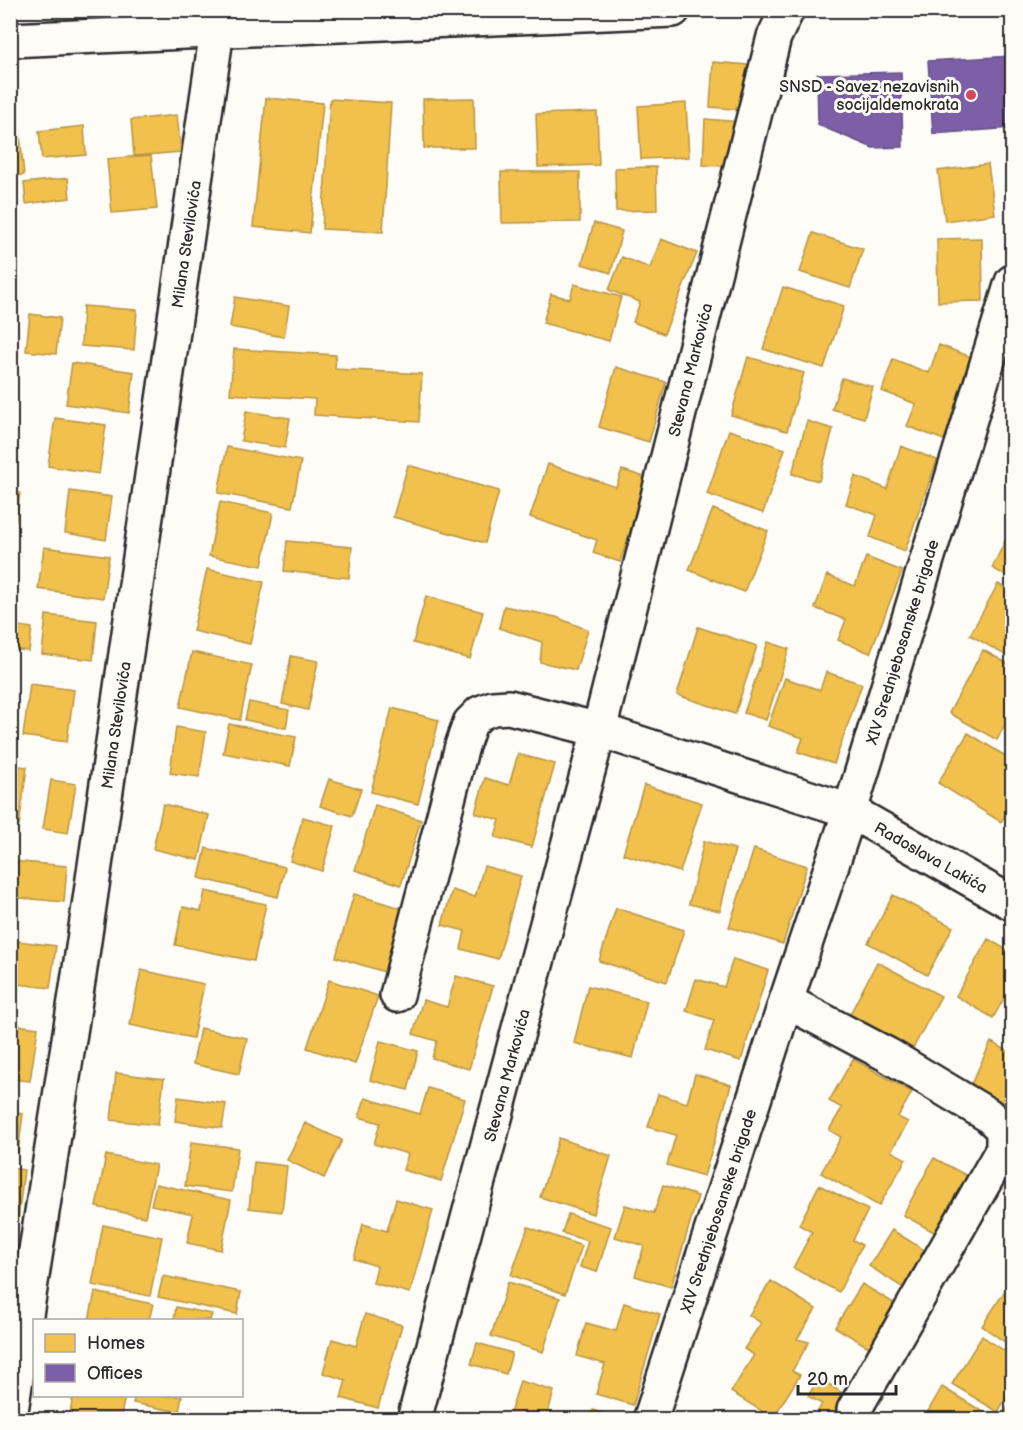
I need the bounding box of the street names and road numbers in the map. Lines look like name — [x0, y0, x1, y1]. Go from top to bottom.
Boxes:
street label: Milana Stevilovića — [169, 179, 206, 309]
street label: Stevana Markovića — [665, 301, 717, 439]
street label: XIV Srednjebosanske brigade — [863, 537, 944, 748]
street label: Milana Stevilovića — [98, 660, 136, 790]
street label: Radoslava Lakića — [871, 819, 991, 898]
street label: Stevana Markovića — [481, 1007, 535, 1144]
street label: XIV Srednjebosanske brigade — [677, 1106, 761, 1316]

